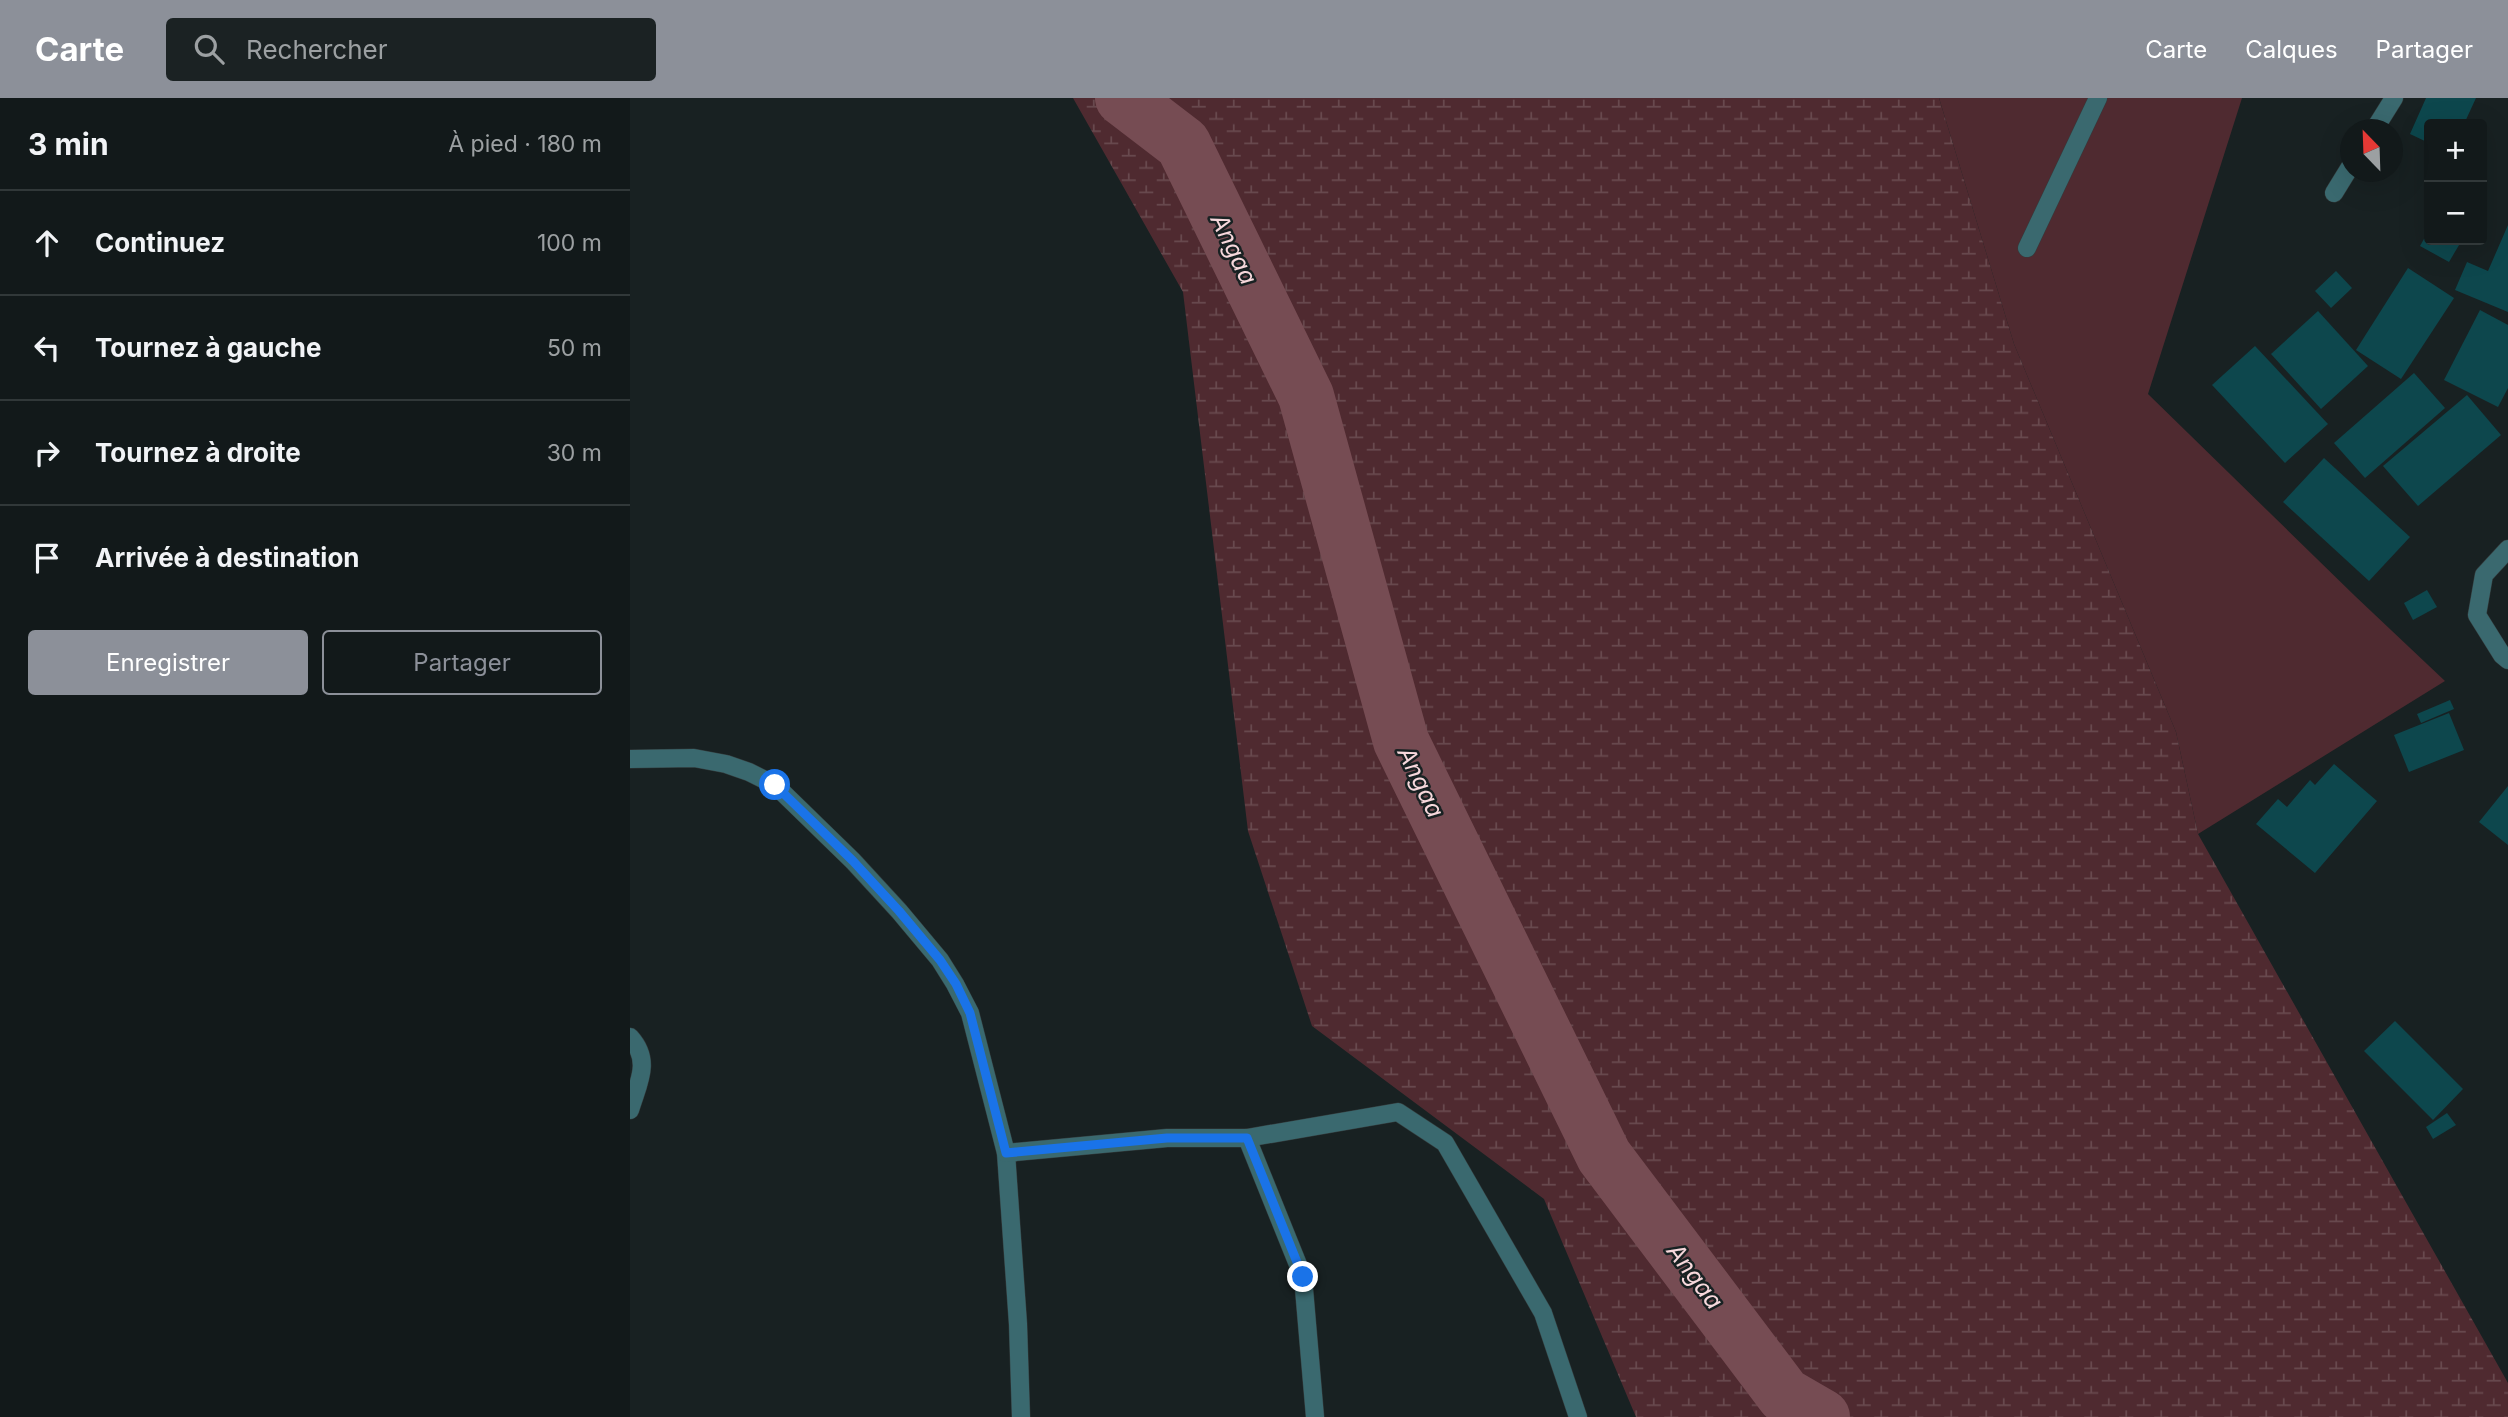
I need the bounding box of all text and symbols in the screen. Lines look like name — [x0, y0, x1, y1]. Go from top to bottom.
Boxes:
search box — [166, 18, 656, 81]
text: Carte — [35, 29, 124, 69]
icon: search — [190, 30, 228, 68]
text: Rechercher — [246, 34, 388, 65]
text: Carte — [2145, 35, 2207, 64]
text: Calques — [2245, 35, 2338, 64]
text: Partager — [2376, 35, 2473, 64]
north arrow — [2340, 119, 2403, 182]
map controls — [2424, 119, 2487, 245]
button: + — [2424, 119, 2487, 182]
text: 3 min — [28, 126, 109, 162]
text: À pied · 180 m — [448, 130, 602, 158]
button: − — [2424, 182, 2487, 245]
water label: Angaa — [1204, 208, 1263, 289]
icon: ahead — [28, 224, 66, 262]
text: Continuez — [95, 227, 225, 258]
text: 100 m — [537, 229, 602, 257]
icon: left — [28, 329, 66, 367]
text: Tournez à gauche — [95, 332, 321, 363]
text: 50 m — [547, 334, 602, 362]
icon: right — [28, 434, 66, 472]
text: Tournez à droite — [95, 437, 301, 468]
text: 30 m — [547, 439, 602, 467]
icon: arrive — [28, 539, 66, 577]
text: Arrivée à destination — [95, 542, 360, 573]
button: Enregistrer — [28, 630, 308, 695]
button: Partager — [322, 630, 602, 695]
water label: Angaa — [1391, 741, 1450, 822]
route start — [759, 769, 790, 800]
water label: Angaa — [1660, 1237, 1729, 1315]
route end — [1287, 1261, 1318, 1292]

